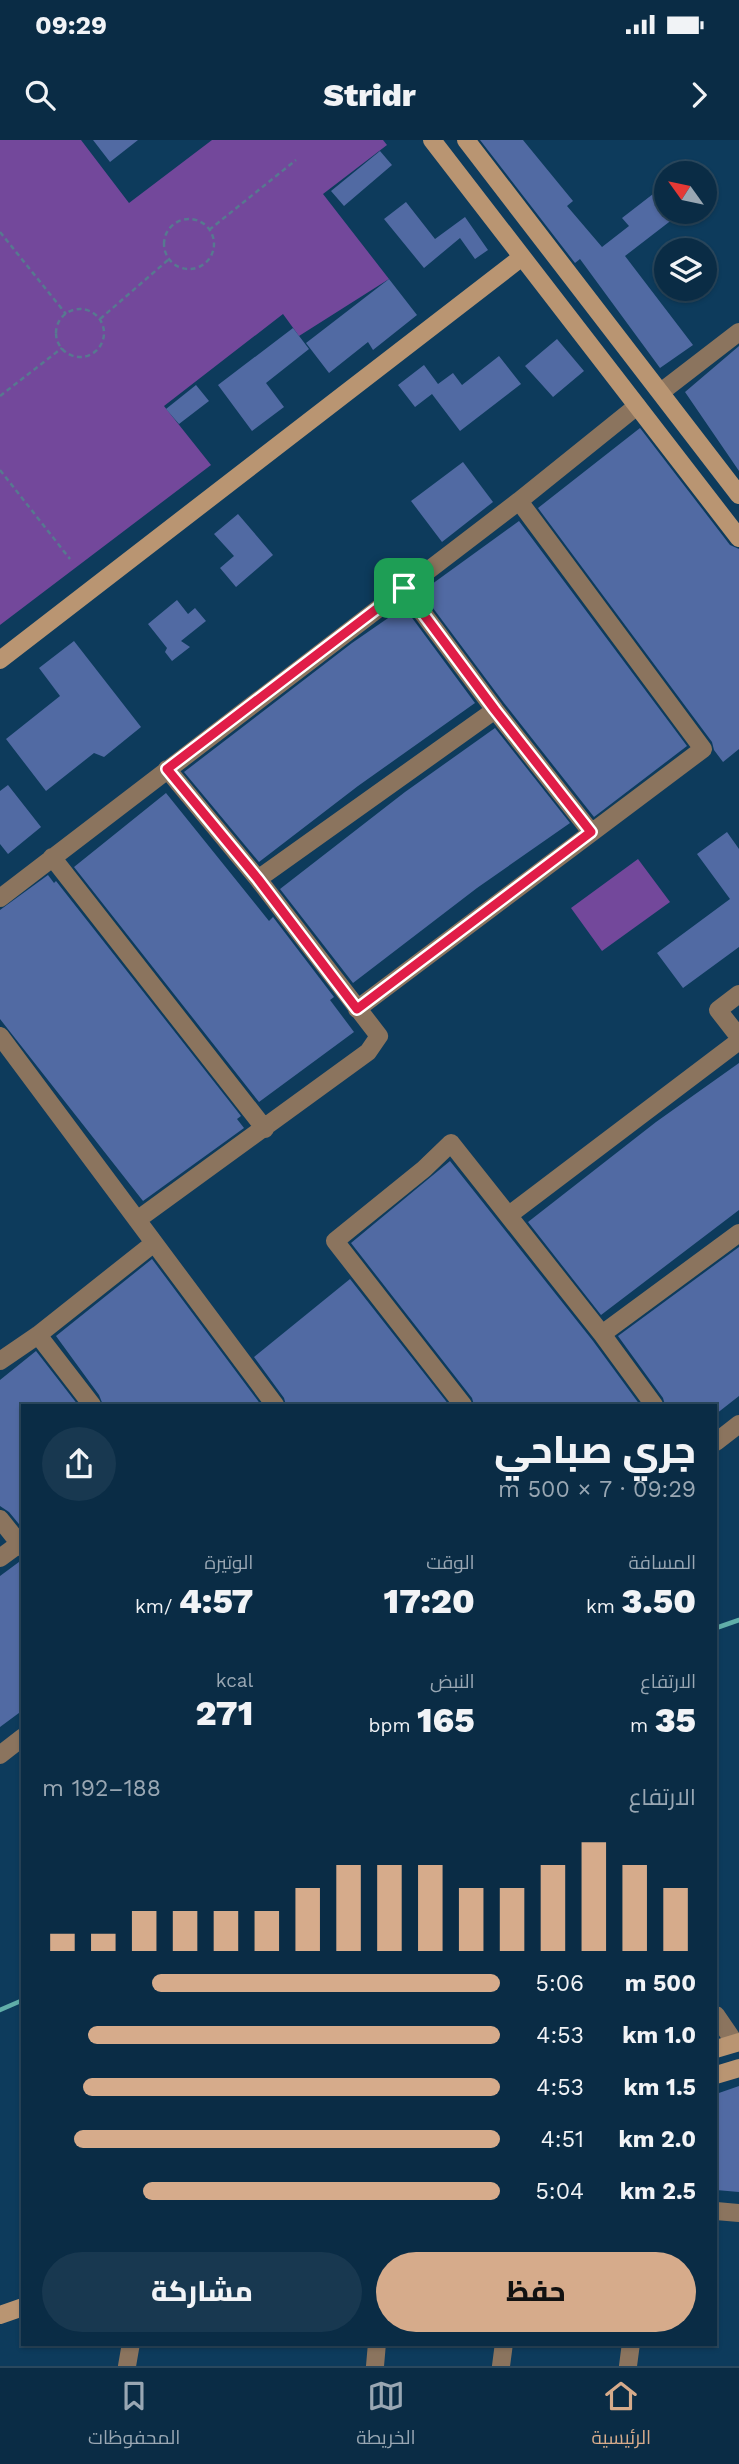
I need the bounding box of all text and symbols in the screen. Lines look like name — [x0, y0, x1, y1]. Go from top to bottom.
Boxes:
text: 09:29 — [35, 10, 107, 40]
icon: search — [21, 76, 59, 114]
text: Stridr — [323, 76, 416, 114]
icon: forward — [680, 76, 718, 114]
north arrow — [654, 161, 718, 224]
map controls — [654, 161, 717, 301]
button: layers — [654, 238, 717, 301]
pin — [374, 558, 434, 618]
icon: arrive — [385, 569, 423, 607]
button: share — [42, 1427, 116, 1501]
text: جري صباحي — [494, 1428, 696, 1472]
text: 09:29 · 7 × 500 m — [498, 1476, 696, 1503]
text: الوتيرة — [205, 1551, 253, 1574]
text: الوقت — [426, 1551, 475, 1574]
text: المسافة — [628, 1551, 696, 1574]
text: 4:57 — [179, 1580, 253, 1622]
text: 17:20 — [384, 1580, 475, 1622]
text: 3.50 — [621, 1580, 696, 1622]
text: /km — [135, 1595, 179, 1618]
text: km — [586, 1595, 621, 1618]
text: kcal — [216, 1669, 253, 1692]
text: النبض — [430, 1670, 475, 1693]
text: الارتفاع — [640, 1670, 696, 1693]
text: 271 — [195, 1692, 253, 1734]
text: 165 — [417, 1699, 475, 1741]
text: 35 — [655, 1699, 696, 1741]
text: bpm — [369, 1714, 417, 1737]
text: m — [630, 1714, 655, 1737]
text: 188–192 m — [42, 1775, 161, 1802]
text: الارتفاع — [629, 1784, 696, 1811]
text: 5:06 — [536, 1970, 584, 1997]
text: 500 m — [625, 1970, 696, 1997]
text: 4:53 — [536, 2022, 584, 2049]
text: 1.0 km — [622, 2022, 696, 2049]
text: 4:53 — [536, 2074, 584, 2101]
text: 1.5 km — [623, 2074, 696, 2101]
text: 4:51 — [541, 2126, 584, 2153]
text: 2.0 km — [618, 2126, 696, 2153]
text: 5:04 — [535, 2178, 584, 2205]
text: 2.5 km — [620, 2178, 696, 2205]
button: مشاركة — [42, 2252, 362, 2332]
button: حفظ — [376, 2252, 696, 2332]
tab: المحفوظات — [88, 2377, 180, 2455]
tab: الخريطة — [356, 2377, 416, 2455]
tab: الرئيسية — [591, 2377, 651, 2455]

